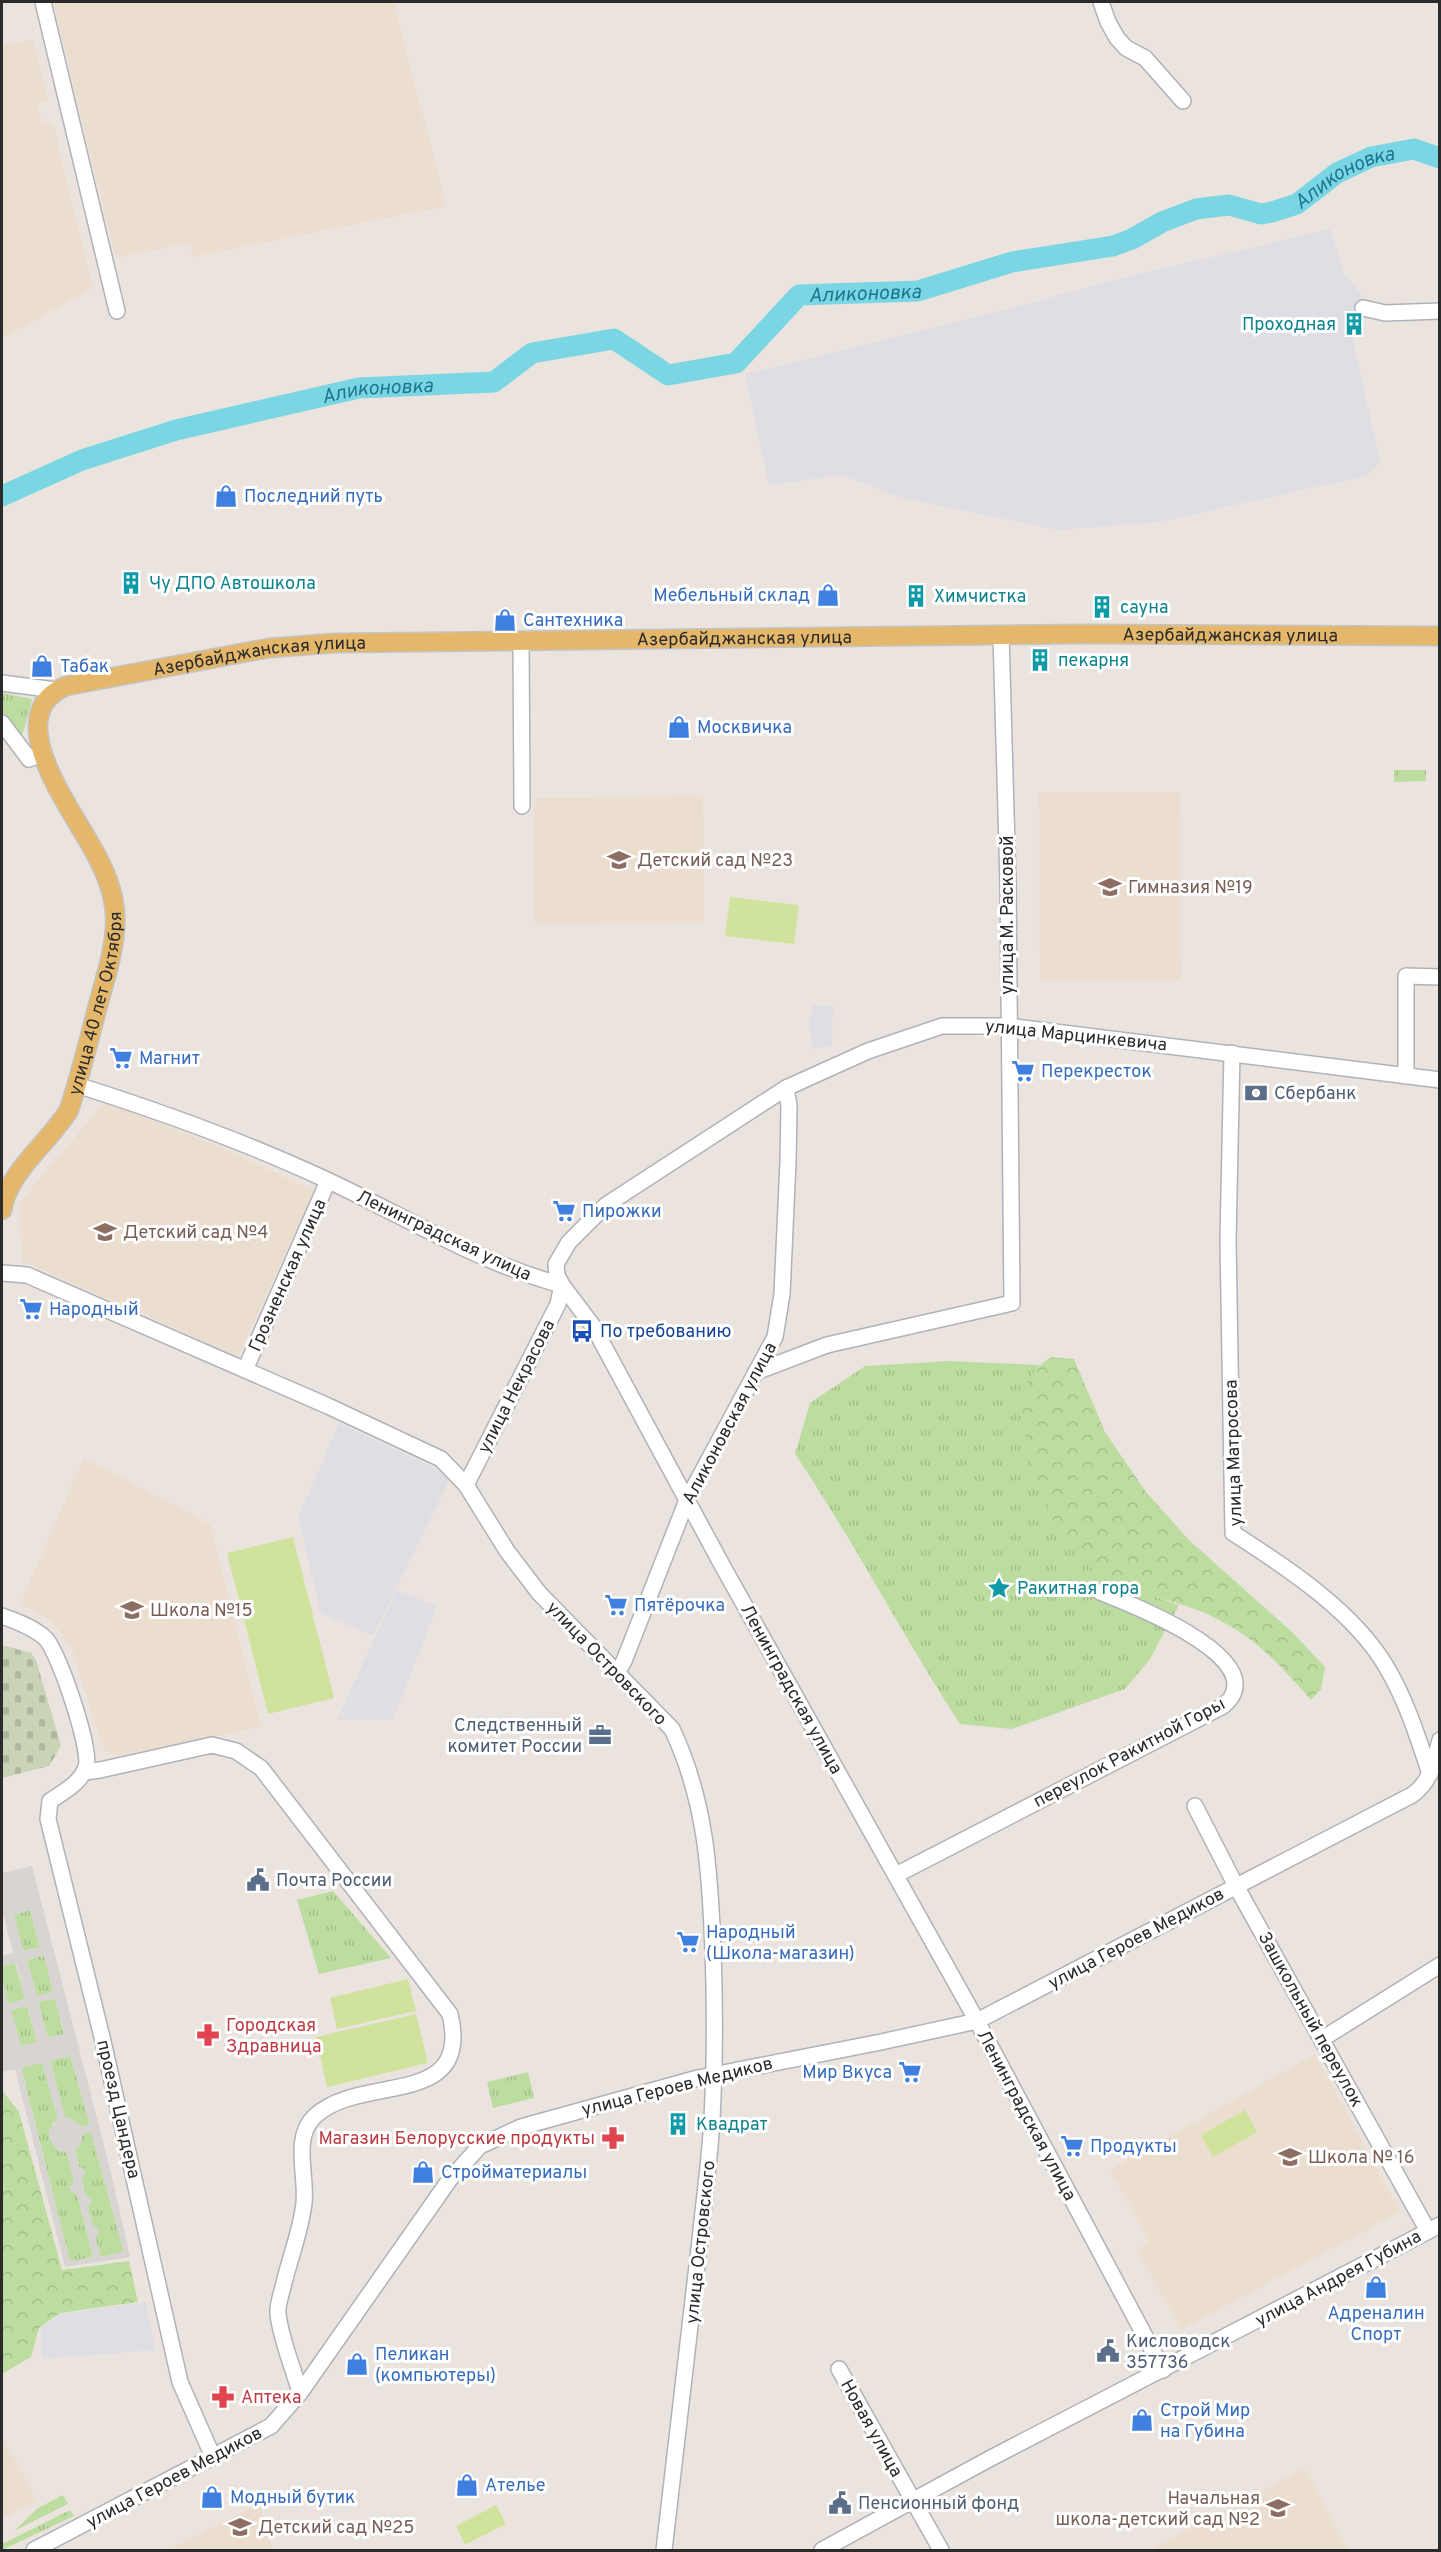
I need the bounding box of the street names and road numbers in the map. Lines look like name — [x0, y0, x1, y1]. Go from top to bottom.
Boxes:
street label: Азербайджанская улица — [1122, 624, 1338, 648]
street label: Азербайджанская улица — [636, 627, 852, 652]
street label: Азербайджанская улица — [151, 633, 366, 683]
street label: улица М. Расковой — [997, 835, 1020, 995]
street label: улица 40 лет Октября — [64, 911, 128, 1098]
street label: улица Марцинкевича — [984, 1015, 1168, 1057]
street label: Ленинградская улица — [352, 1186, 535, 1287]
street label: Грозненская улица — [244, 1196, 332, 1356]
street label: улица Некрасова — [474, 1316, 561, 1458]
street label: Аликоновская улица — [678, 1339, 783, 1509]
street label: улица Матросова — [1220, 1379, 1249, 1527]
street label: улица Островского — [541, 1597, 671, 1731]
street label: Ленинградская улица — [734, 1601, 847, 1779]
street label: переулок Ракитной Горы — [1030, 1693, 1230, 1814]
street label: улица Героев Медиков — [1045, 1883, 1229, 1996]
street label: Зашкольный переулок — [1252, 1928, 1368, 2112]
street label: Ленинградская улица — [971, 2026, 1081, 2205]
street label: проезд Цандера — [90, 2038, 145, 2181]
street label: улица Героев Медиков — [579, 2053, 775, 2122]
street label: улица Островского — [681, 2159, 722, 2325]
street label: улица Андрея Губина — [1252, 2226, 1426, 2333]
street label: Новая улица — [834, 2376, 907, 2482]
street label: улица Героев Медиков — [83, 2422, 267, 2535]

